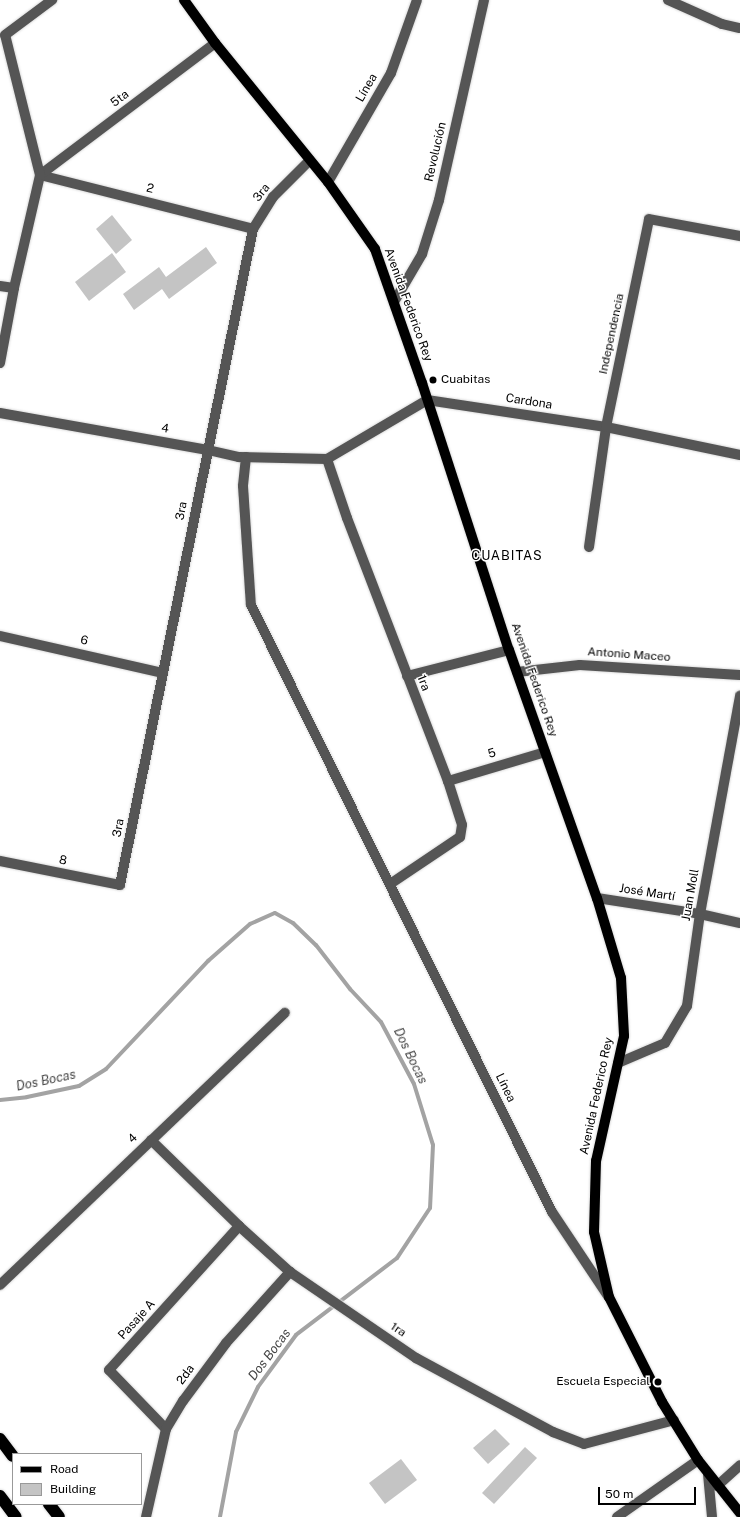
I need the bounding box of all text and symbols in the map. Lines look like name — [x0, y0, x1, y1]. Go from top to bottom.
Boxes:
street label: Línea — [353, 71, 381, 105]
street label: 5ta — [108, 88, 132, 110]
street label: Revolución — [422, 121, 450, 183]
street label: 2 — [145, 181, 155, 197]
street label: 3ra — [251, 181, 273, 205]
street label: Avenida Federico Rey — [381, 246, 435, 364]
street label: Independencia — [596, 292, 628, 376]
place label: Cuabitas — [441, 373, 490, 387]
marker: Cuabitas — [428, 375, 438, 385]
street label: Cardona — [505, 391, 553, 413]
street label: 4 — [160, 421, 170, 437]
street label: 3ra — [173, 500, 191, 522]
district label: CUABITAS — [471, 548, 543, 564]
street label: Avenida Federico Rey — [508, 621, 560, 739]
street label: 6 — [79, 633, 89, 649]
street label: Antonio Maceo — [587, 645, 671, 665]
street label: 1ra — [413, 673, 433, 693]
street label: 5 — [486, 746, 498, 762]
street label: 3ra — [110, 817, 128, 839]
street label: 8 — [58, 853, 68, 869]
street label: Juan Moll — [679, 868, 703, 922]
street label: José Martí — [618, 881, 676, 905]
water label: Dos Bocas — [390, 1025, 430, 1087]
street label: Avenida Federico Rey — [578, 1036, 616, 1156]
water label: Dos Bocas — [15, 1067, 77, 1095]
street label: Línea — [492, 1071, 518, 1105]
street label: 4 — [125, 1131, 141, 1147]
street label: Pasaje A — [116, 1297, 158, 1343]
street label: 1ra — [387, 1320, 409, 1340]
water label: Dos Bocas — [246, 1326, 294, 1384]
street label: 2da — [174, 1362, 198, 1388]
place label: Escuela Especial — [556, 1375, 650, 1389]
marker: Escuela Especial — [653, 1377, 663, 1387]
legend — [12, 1453, 142, 1505]
text: Road — [50, 1462, 78, 1476]
scale bar — [600, 1479, 698, 1505]
text: Building — [50, 1482, 96, 1496]
text: 50 m — [605, 1487, 633, 1501]

